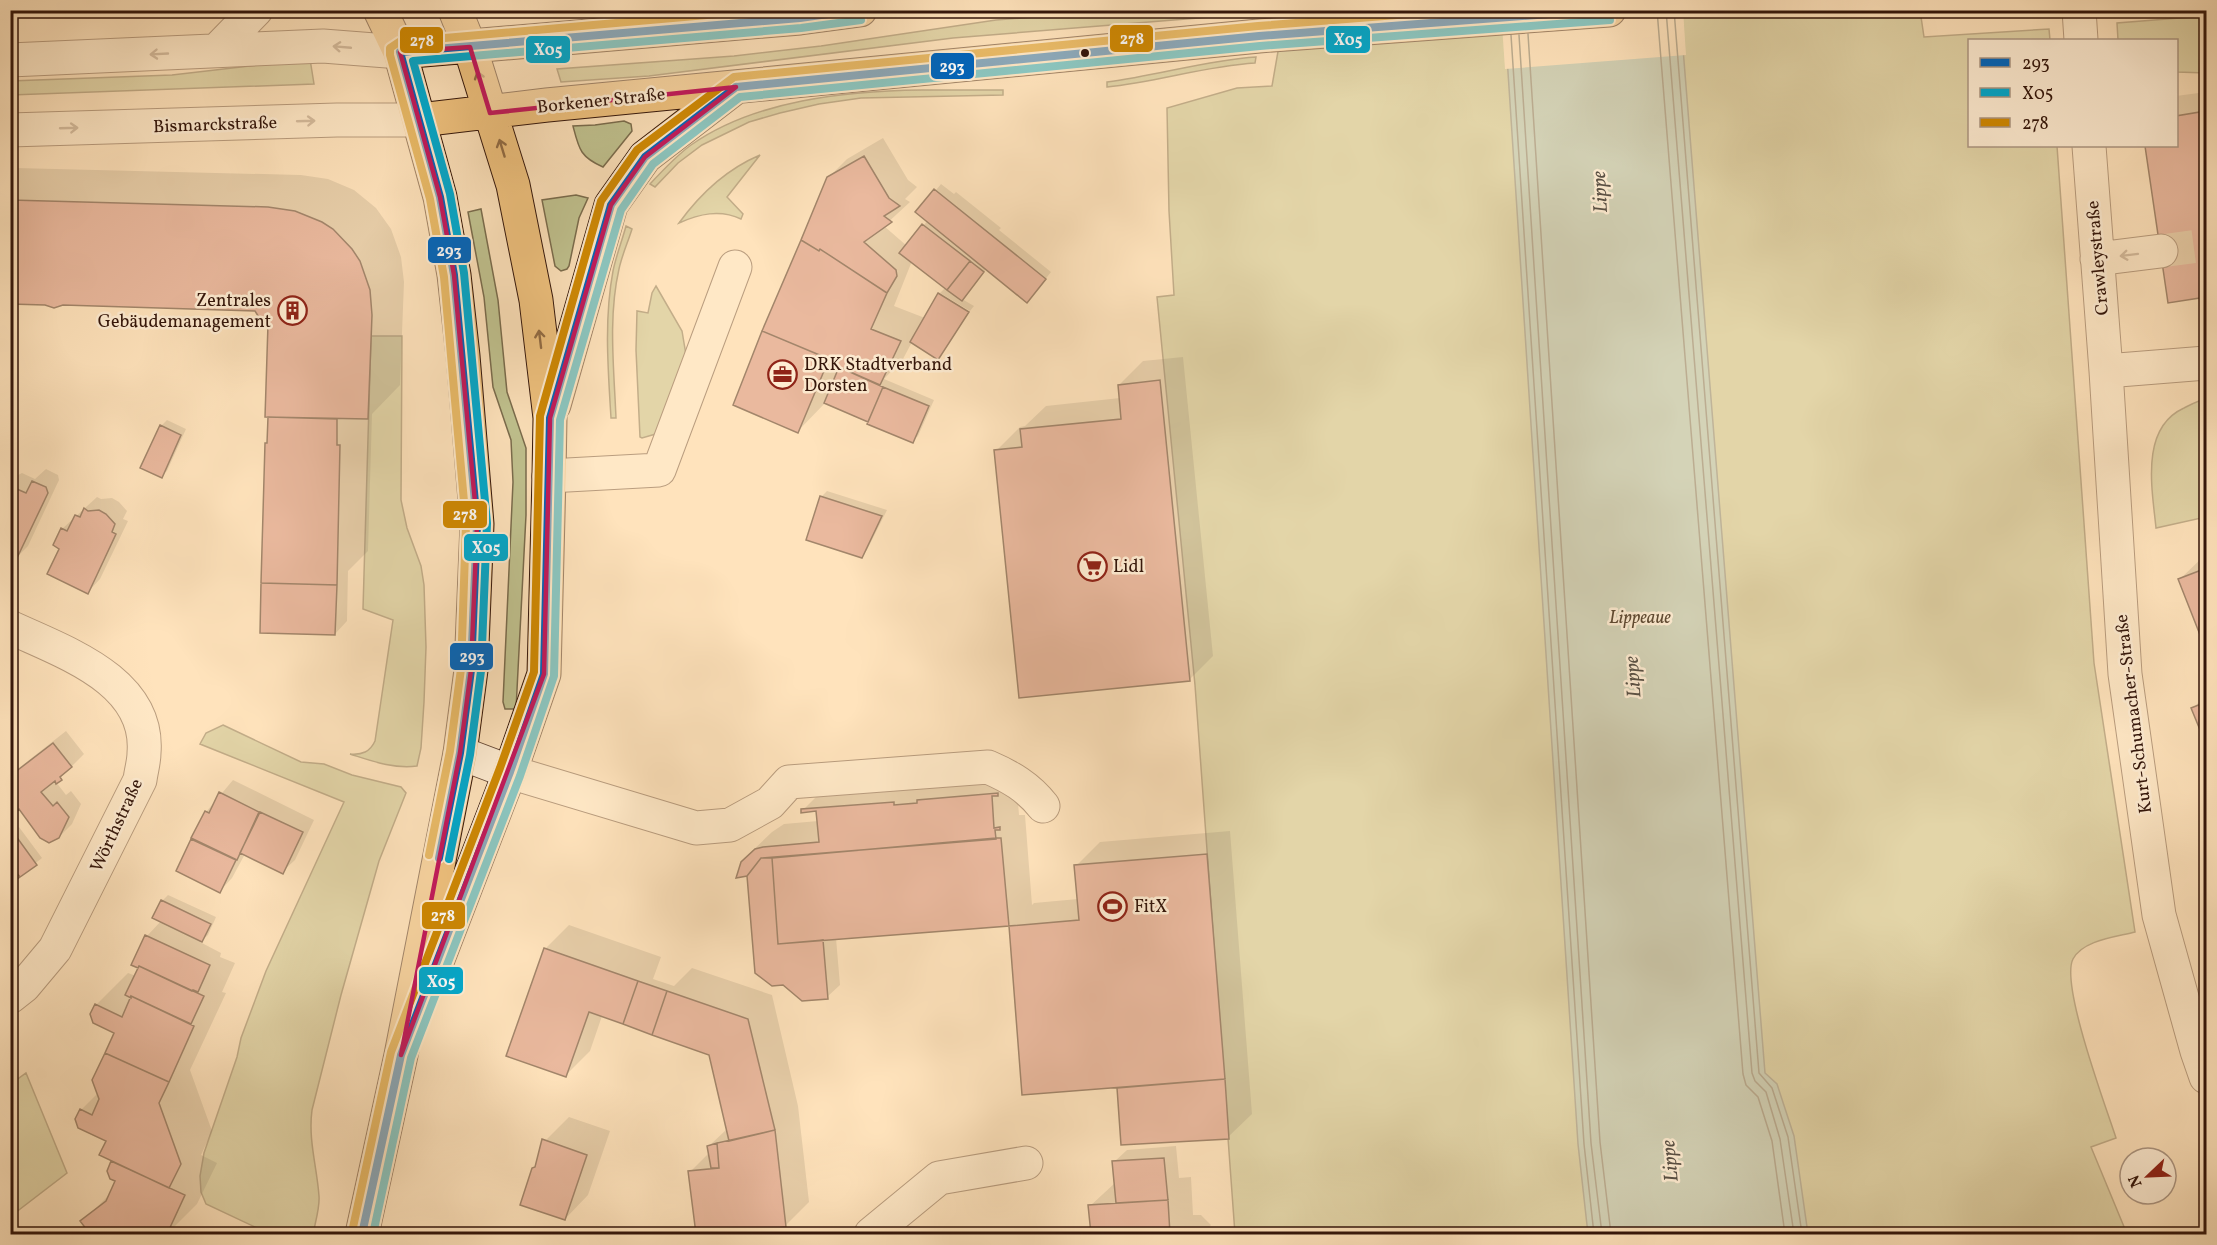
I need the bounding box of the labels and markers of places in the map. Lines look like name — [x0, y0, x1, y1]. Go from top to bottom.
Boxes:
unlabelled marker — [1079, 47, 1091, 59]
place label: Zentrales Gebäudemanagement — [98, 289, 271, 335]
building icon: Zentrales Gebäudemanagement — [276, 294, 308, 326]
place label: DRK Stadtverband Dorsten — [804, 353, 952, 399]
office icon: DRK Stadtverband Dorsten — [767, 358, 799, 390]
supermarket icon: Lidl — [1076, 550, 1108, 582]
place label: Lidl — [1113, 555, 1144, 580]
sports icon: FitX — [1097, 890, 1129, 922]
place label: FitX — [1134, 895, 1167, 920]

